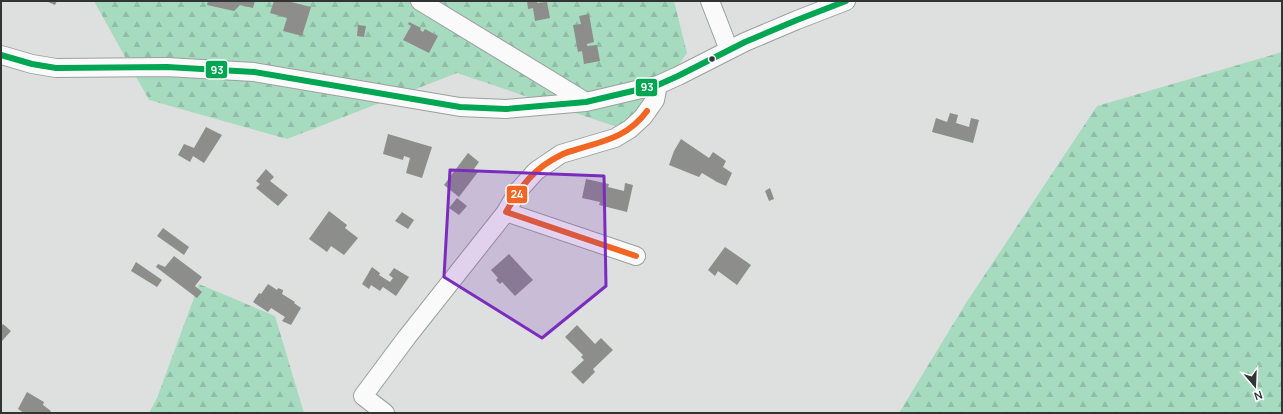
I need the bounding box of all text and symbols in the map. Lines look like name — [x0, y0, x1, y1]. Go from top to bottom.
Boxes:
unlabelled marker — [707, 54, 717, 64]
line badge: 93 — [205, 60, 228, 79]
text: 93 — [210, 62, 224, 77]
line badge: 93 — [635, 78, 658, 97]
text: 93 — [640, 79, 654, 94]
line badge: 24 — [506, 185, 528, 204]
text: 24 — [510, 186, 524, 201]
north arrow — [1235, 366, 1275, 406]
text: N — [1252, 388, 1265, 404]

